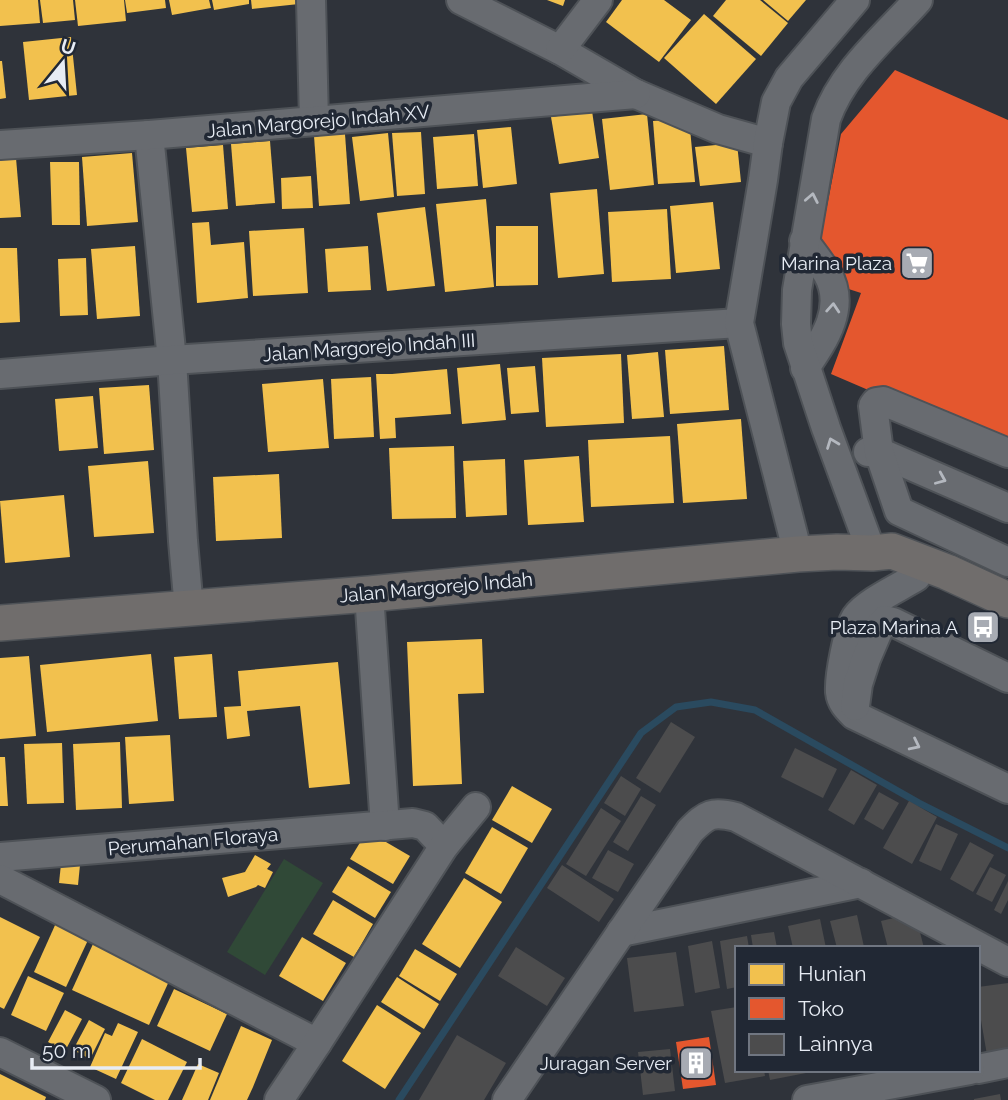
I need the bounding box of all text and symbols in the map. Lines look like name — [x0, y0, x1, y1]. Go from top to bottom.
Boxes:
north arrow — [28, 28, 98, 98]
text: U — [58, 34, 78, 59]
street label: Jalan Margorejo Indah XV — [206, 100, 430, 142]
one-way arrow — [804, 192, 819, 204]
supermarket icon: Marina Plaza — [898, 244, 936, 282]
place label: Marina Plaza — [781, 252, 892, 274]
one-way arrow — [826, 302, 841, 313]
street label: Jalan Margorejo Indah III — [262, 329, 476, 365]
one-way arrow — [826, 438, 840, 450]
one-way arrow — [935, 471, 947, 485]
street label: Jalan Margorejo Indah — [338, 568, 534, 606]
bus stop icon: Plaza Marina A — [964, 608, 1002, 646]
place label: Plaza Marina A — [830, 616, 958, 638]
one-way arrow — [908, 736, 920, 750]
street label: Perumahan Floraya — [107, 823, 279, 859]
legend — [735, 946, 980, 1072]
text: Hunian — [798, 961, 866, 986]
text: Toko — [798, 996, 844, 1021]
scale bar — [32, 1026, 200, 1070]
text: Lainnya — [798, 1031, 873, 1056]
text: 50 m — [42, 1038, 91, 1063]
building icon: Juragan Server — [677, 1044, 715, 1082]
place label: Juragan Server — [540, 1052, 672, 1074]

